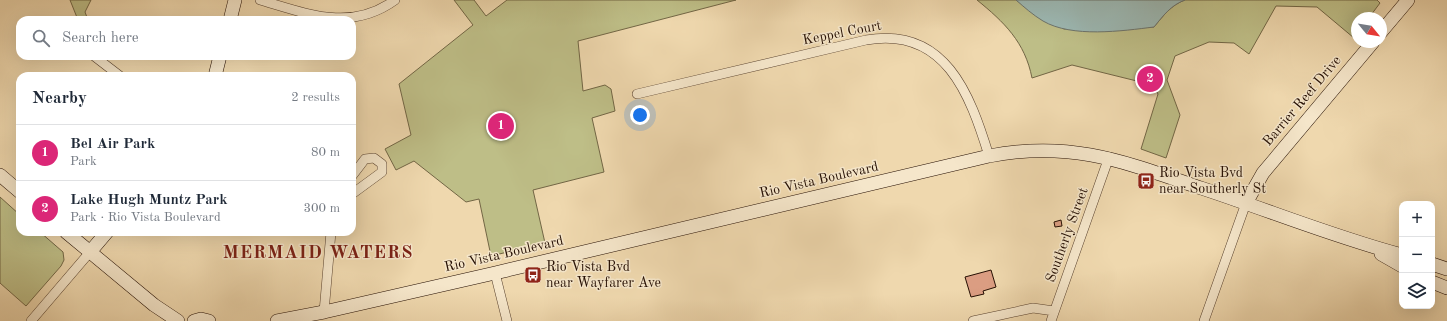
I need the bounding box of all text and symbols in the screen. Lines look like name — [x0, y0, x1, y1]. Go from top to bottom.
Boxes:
north arrow — [1351, 12, 1387, 48]
search box — [16, 16, 356, 60]
street label: Keppel Court — [801, 18, 883, 48]
icon: search — [30, 27, 52, 49]
text: Search here — [62, 31, 139, 46]
street label: Barrier Reef Drive — [1260, 53, 1344, 149]
pin: 2 — [1137, 64, 1163, 94]
text: Nearby — [32, 90, 87, 107]
text: 2 results — [291, 91, 340, 104]
your location — [630, 105, 650, 125]
pin: 1 — [488, 111, 514, 141]
text: Bel Air Park — [70, 137, 155, 152]
text: 1 — [41, 146, 49, 159]
text: 80 m — [311, 146, 340, 159]
text: Park — [70, 155, 97, 168]
street label: Rio Vista Boulevard — [758, 159, 880, 201]
place label: Rio Vista Bvd near Southerly St — [1159, 166, 1266, 196]
bus stop icon: Rio Vista Bvd near Southerly St — [1136, 171, 1156, 191]
street label: Southerly Street — [1043, 186, 1091, 284]
text: Lake Hugh Muntz Park — [70, 193, 228, 208]
map controls — [1399, 201, 1435, 309]
button: + — [1399, 201, 1435, 237]
text: 2 — [41, 202, 49, 215]
text: 300 m — [303, 202, 340, 215]
text: Park · Rio Vista Boulevard — [70, 211, 221, 224]
street label: Rio Vista Boulevard — [443, 233, 565, 275]
button: − — [1399, 237, 1435, 273]
district label: MERMAID WATERS — [223, 244, 413, 262]
place label: Rio Vista Bvd near Wayfarer Ave — [546, 260, 661, 290]
bus stop icon: Rio Vista Bvd near Wayfarer Ave — [523, 265, 543, 285]
button: layers — [1399, 273, 1435, 309]

